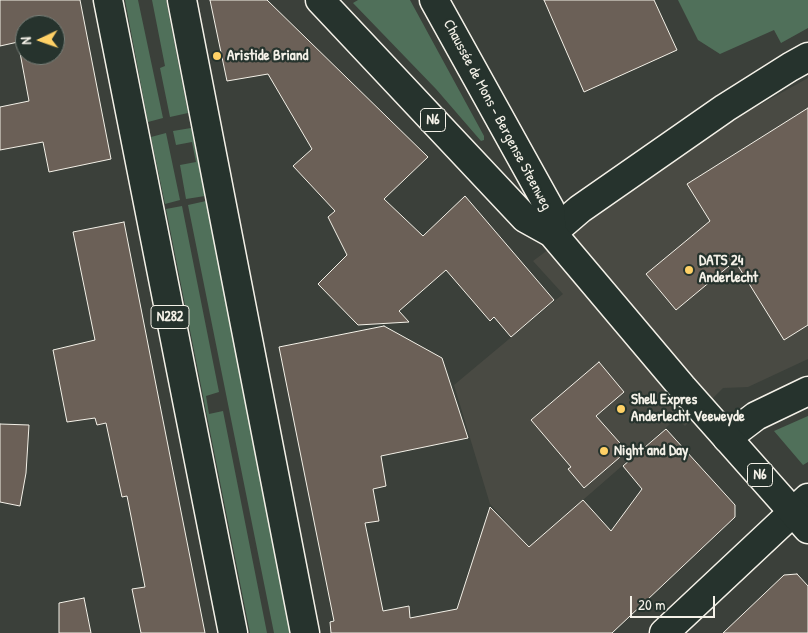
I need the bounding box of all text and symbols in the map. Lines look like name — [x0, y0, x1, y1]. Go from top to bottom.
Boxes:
north arrow — [15, 15, 65, 65]
street label: Chaussée de Mons - Bergense Steenweg — [439, 17, 555, 213]
text: N — [16, 37, 35, 45]
place label: Aristide Briand — [227, 47, 308, 65]
marker: Aristide Briand — [211, 50, 223, 62]
road number: N6 — [420, 108, 446, 132]
place label: DATS 24 Anderlecht — [699, 252, 758, 287]
marker: DATS 24 Anderlecht — [683, 264, 695, 276]
road number: N282 — [151, 306, 189, 328]
place label: Shell Expres Anderlecht Veeweyde — [631, 391, 745, 426]
marker: Shell Expres Anderlecht Veeweyde — [615, 403, 627, 415]
place label: Night and Day — [614, 442, 688, 460]
marker: Night and Day — [598, 445, 610, 457]
road number: N6 — [748, 464, 772, 486]
scale bar — [633, 586, 718, 618]
text: 20 m — [638, 594, 665, 615]

